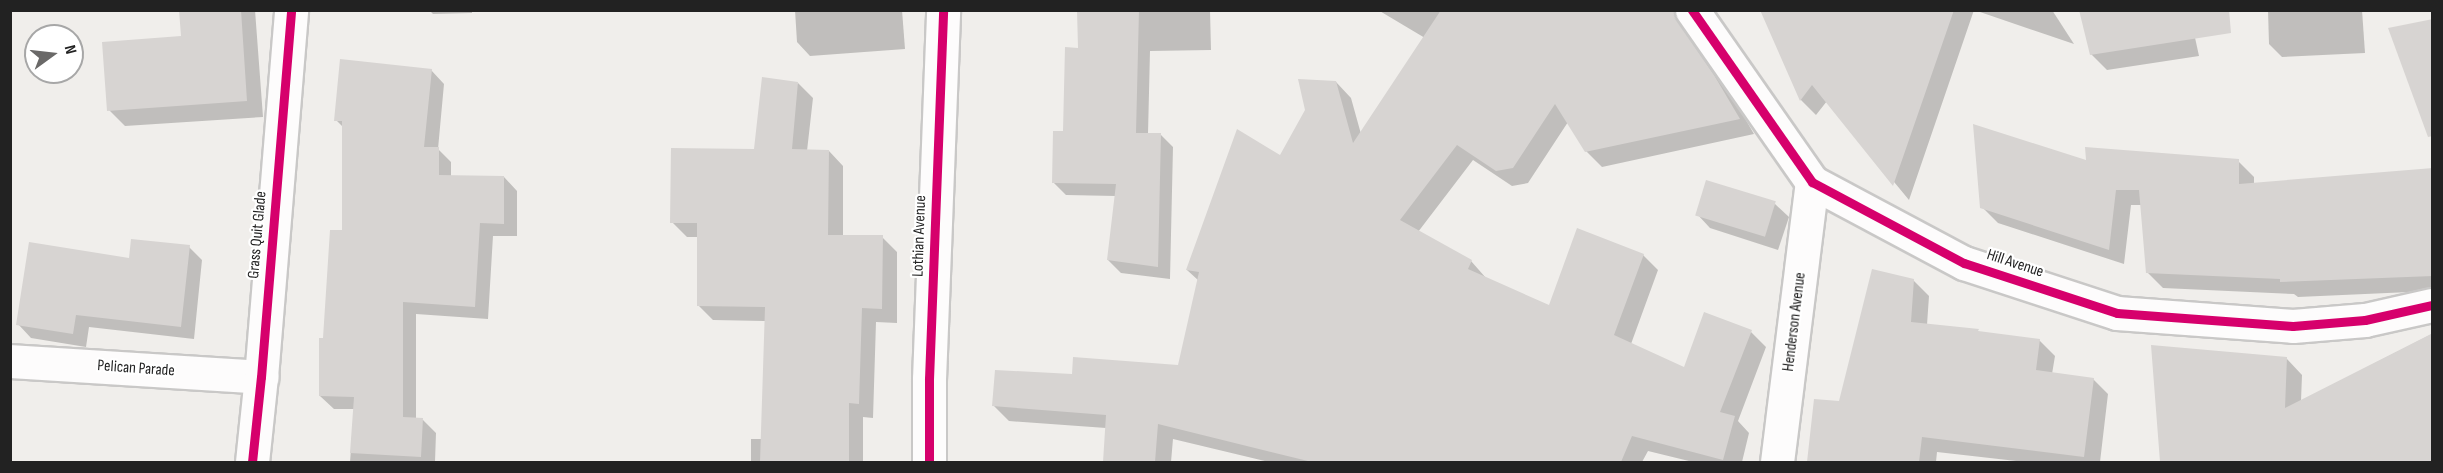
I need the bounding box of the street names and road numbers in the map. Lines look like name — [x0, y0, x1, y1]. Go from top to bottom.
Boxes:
street label: Grass Quit Glade — [245, 191, 271, 279]
street label: Lothian Avenue — [909, 195, 931, 277]
street label: Hill Avenue — [1984, 246, 2046, 282]
street label: Henderson Avenue — [1779, 271, 1811, 373]
street label: Pelican Parade — [97, 357, 175, 381]

